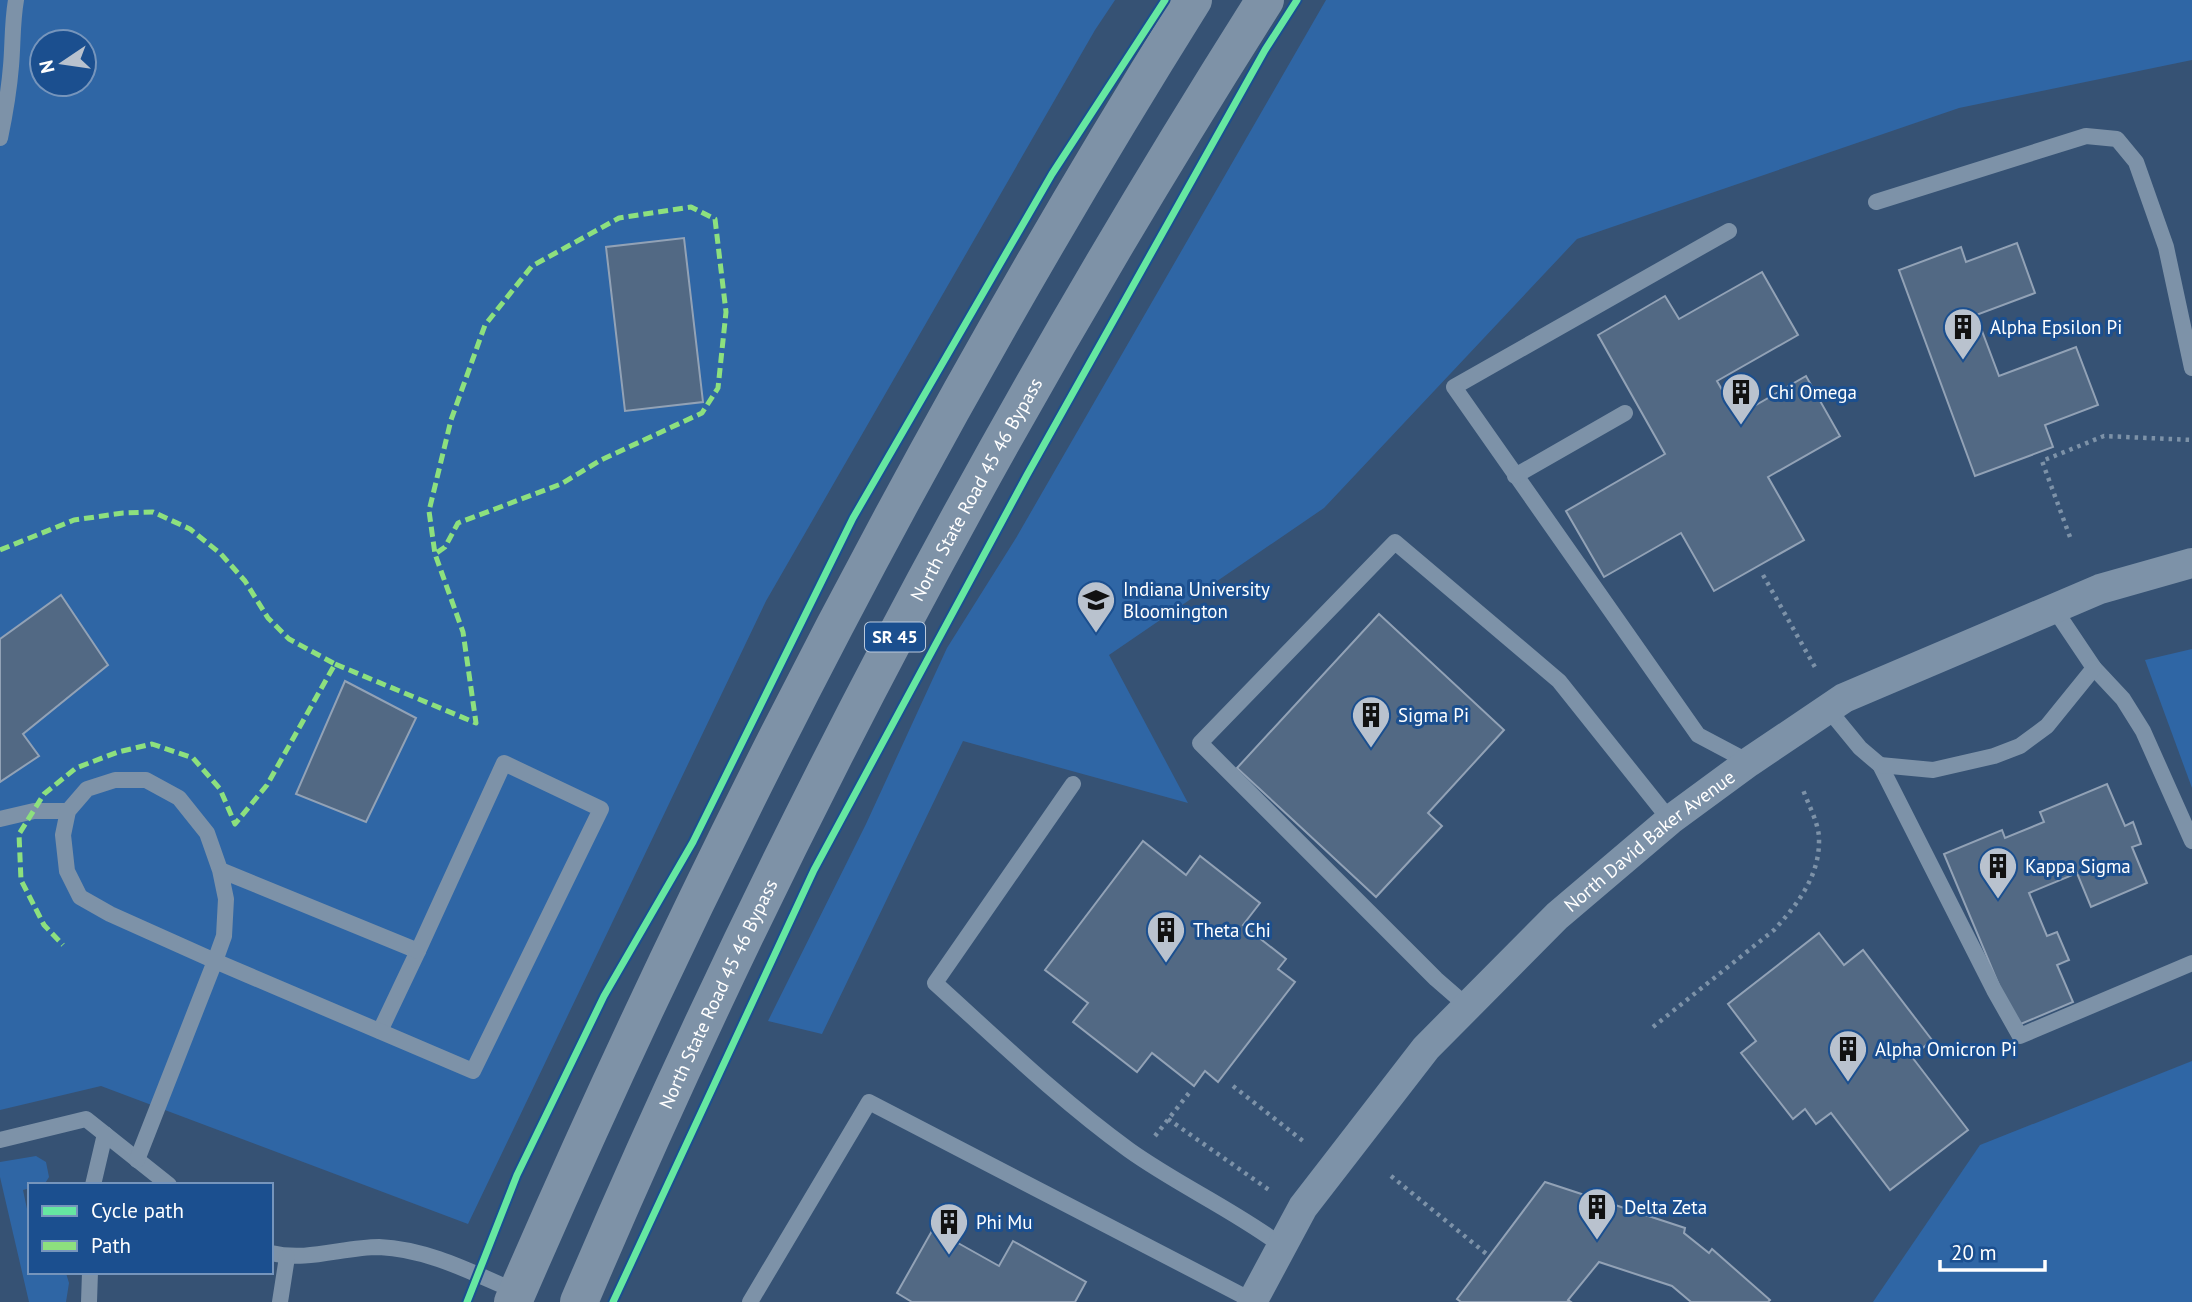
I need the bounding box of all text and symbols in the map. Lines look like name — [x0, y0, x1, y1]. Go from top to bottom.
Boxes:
north arrow — [28, 28, 98, 98]
text: N — [33, 58, 60, 76]
building icon: Alpha Epsilon Pi — [1942, 306, 1984, 361]
place label: Alpha Epsilon Pi — [1990, 315, 2122, 339]
building icon: Chi Omega — [1720, 371, 1762, 426]
street label: North State Road 45 46 Bypass — [905, 373, 1047, 605]
place label: Chi Omega — [1768, 380, 1857, 404]
place label: Indiana University Bloomington — [1123, 577, 1270, 623]
school or university icon: Indiana University Bloomington — [1075, 579, 1117, 634]
road number: SR 45 — [865, 622, 925, 652]
building icon: Sigma Pi — [1350, 694, 1392, 749]
place label: Sigma Pi — [1398, 703, 1469, 727]
street label: North David Baker Avenue — [1559, 765, 1739, 917]
building icon: Kappa Sigma — [1977, 845, 2019, 900]
place label: Kappa Sigma — [2025, 854, 2131, 878]
street label: North State Road 45 46 Bypass — [653, 875, 783, 1113]
building icon: Theta Chi — [1145, 909, 1187, 964]
place label: Theta Chi — [1193, 918, 1271, 942]
building icon: Alpha Omicron Pi — [1827, 1028, 1869, 1083]
place label: Alpha Omicron Pi — [1875, 1037, 2017, 1061]
legend — [28, 1183, 273, 1274]
building icon: Delta Zeta — [1576, 1186, 1618, 1241]
place label: Delta Zeta — [1624, 1195, 1707, 1219]
text: Cycle path — [91, 1197, 184, 1224]
building icon: Phi Mu — [928, 1201, 970, 1256]
place label: Phi Mu — [976, 1210, 1032, 1234]
scale bar — [1940, 1228, 2045, 1272]
text: Path — [91, 1232, 131, 1259]
text: 20 m — [1951, 1239, 1997, 1266]

